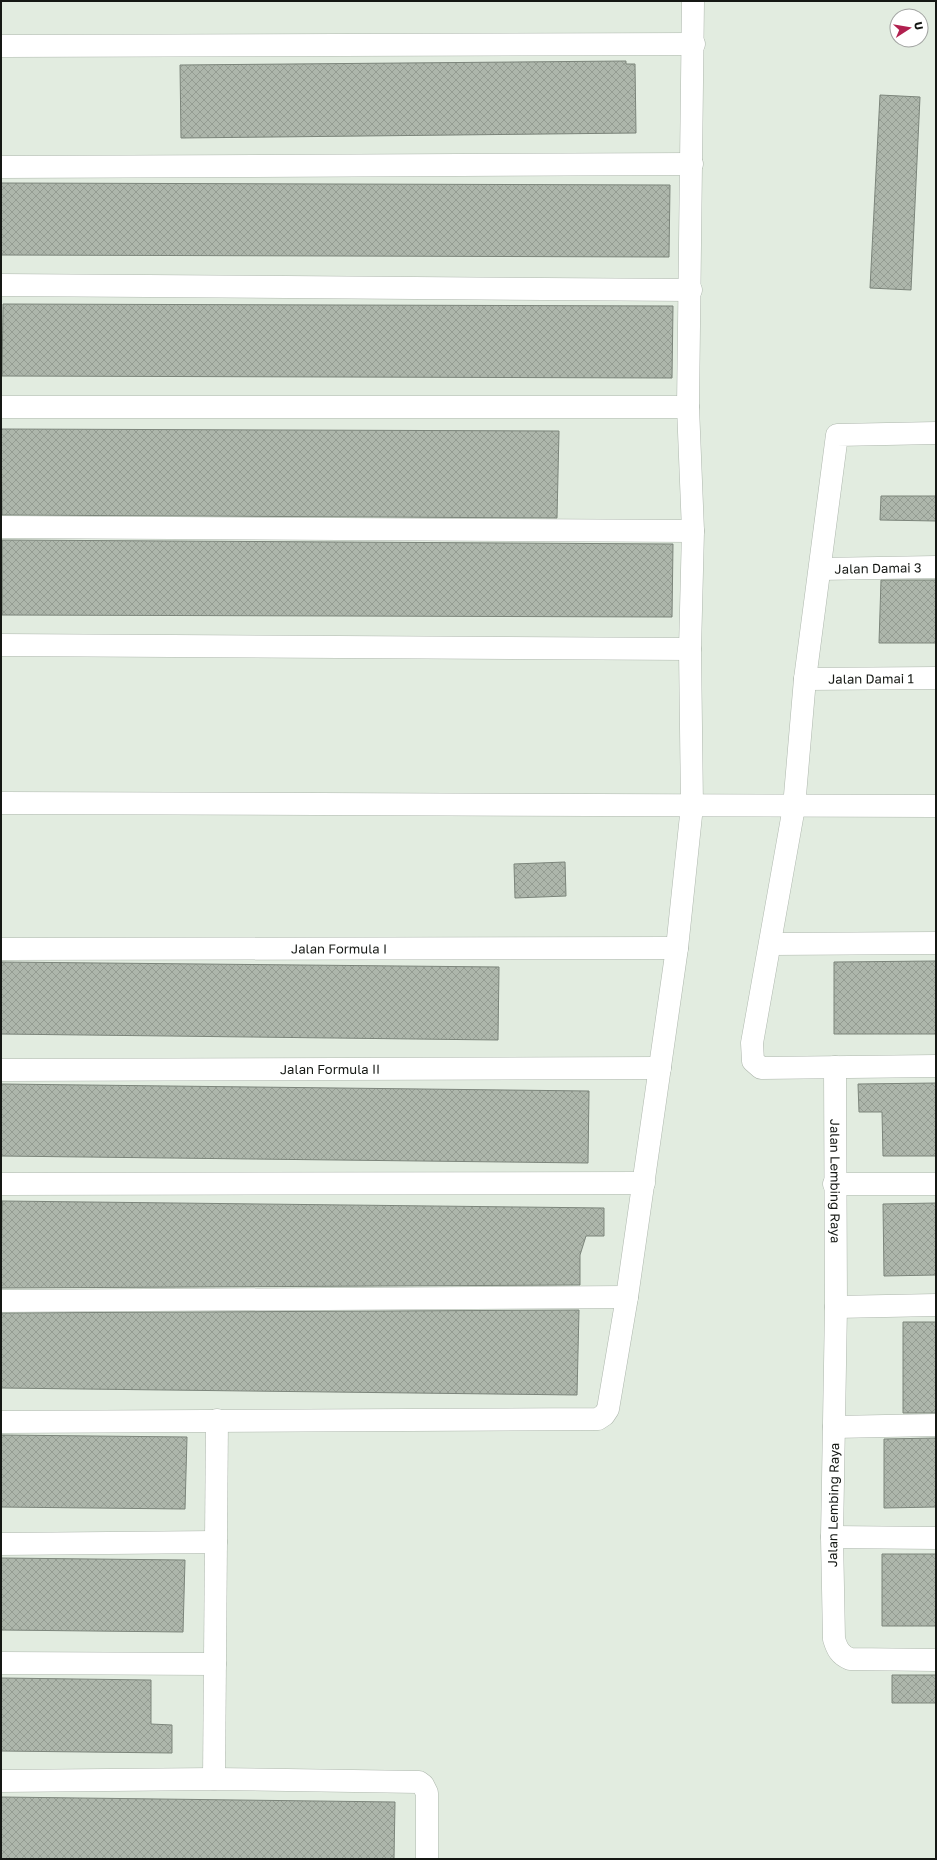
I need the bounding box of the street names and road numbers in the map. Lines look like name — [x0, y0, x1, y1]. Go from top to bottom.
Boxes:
street label: Jalan Damai 3 — [834, 559, 922, 577]
street label: Jalan Damai 1 — [828, 670, 914, 687]
street label: Jalan Formula I — [291, 940, 387, 957]
street label: Jalan Formula II — [280, 1061, 380, 1077]
street label: Jalan Lembing Raya — [827, 1119, 844, 1243]
street label: Jalan Lembing Raya — [824, 1443, 842, 1567]

